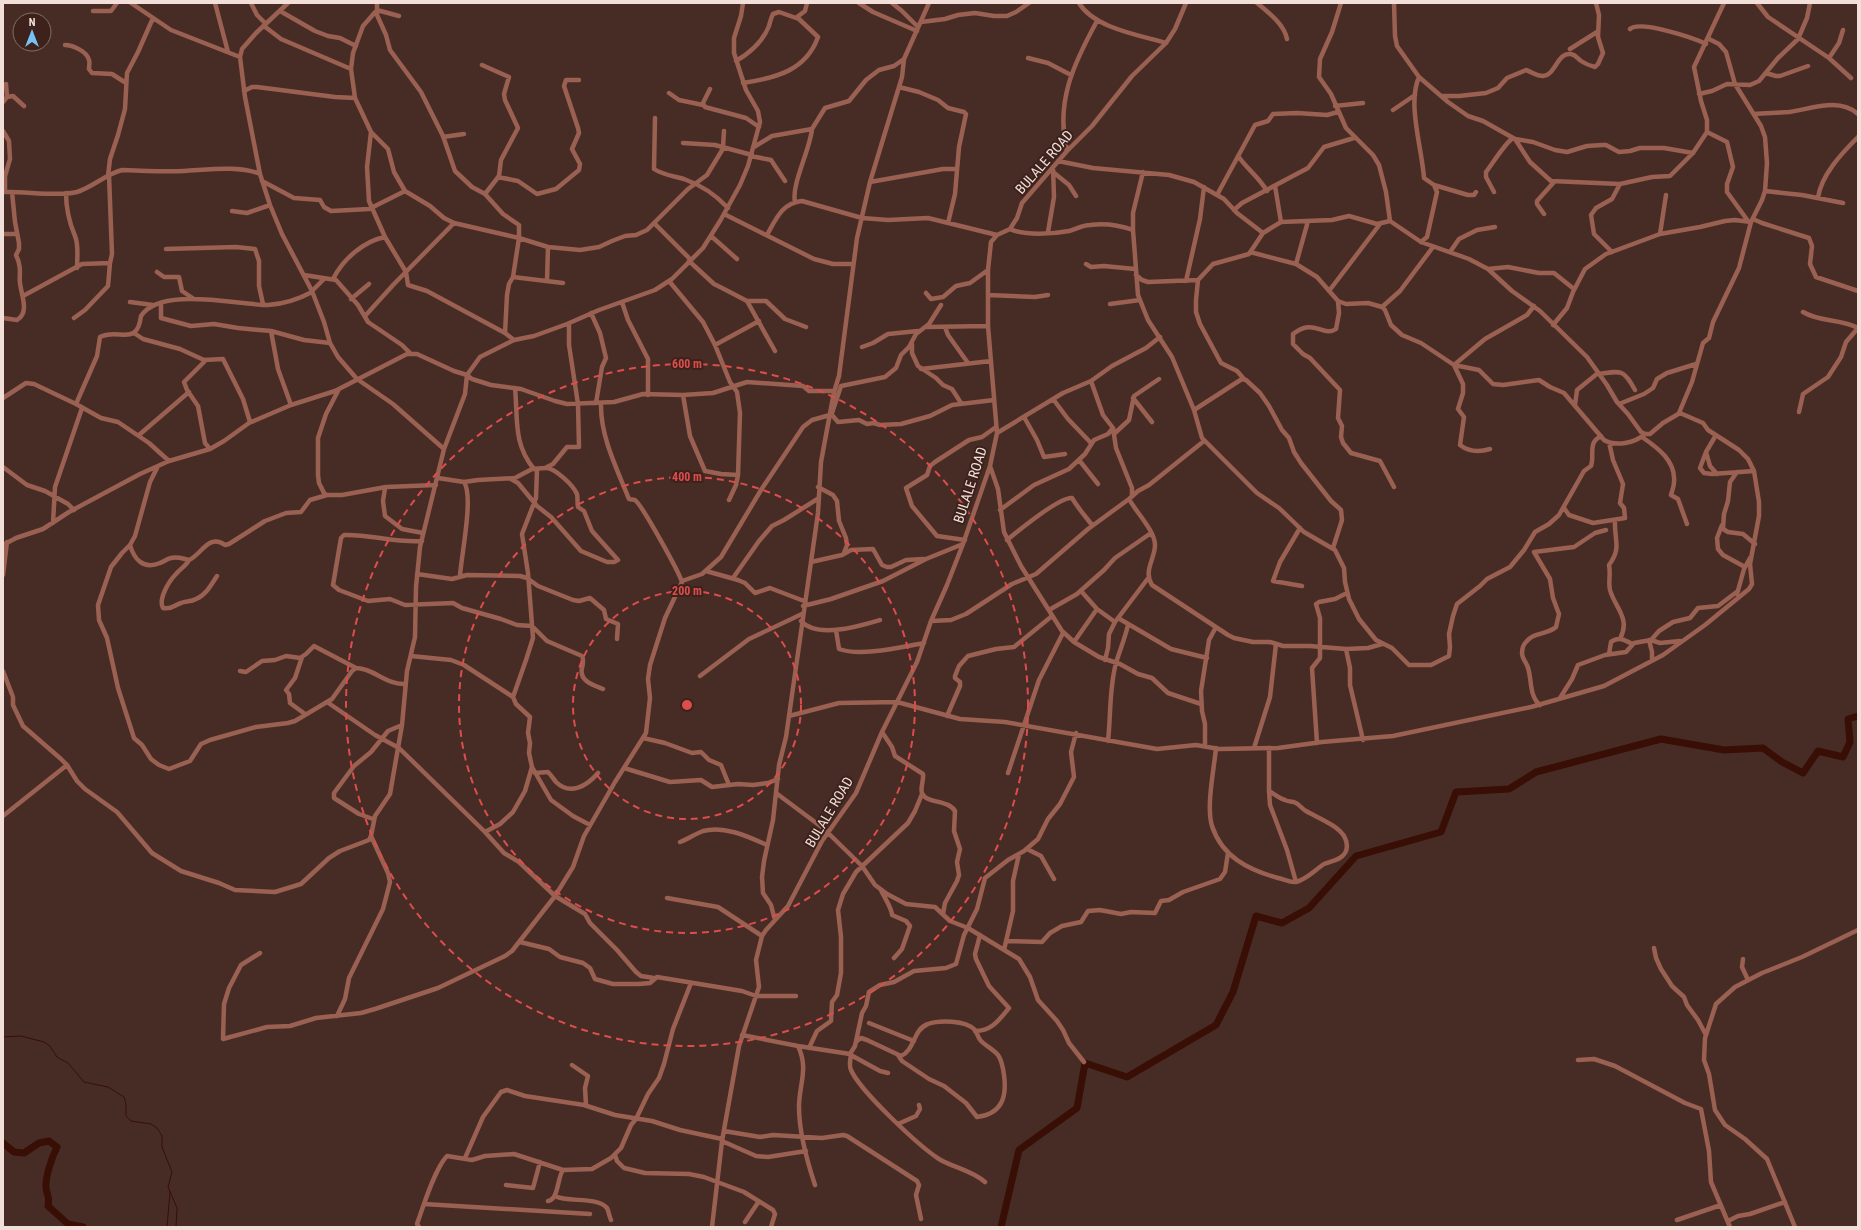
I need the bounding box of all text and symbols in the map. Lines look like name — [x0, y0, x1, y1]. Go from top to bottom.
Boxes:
north arrow — [12, 12, 52, 52]
text: N — [29, 16, 36, 29]
street label: BULALE ROAD — [1012, 127, 1076, 197]
text: 600 m — [672, 357, 702, 371]
street label: BULALE ROAD — [950, 445, 990, 525]
text: 400 m — [672, 470, 702, 484]
text: 200 m — [672, 584, 702, 598]
centre of rings — [680, 698, 694, 712]
street label: BULALE ROAD — [802, 774, 856, 850]

